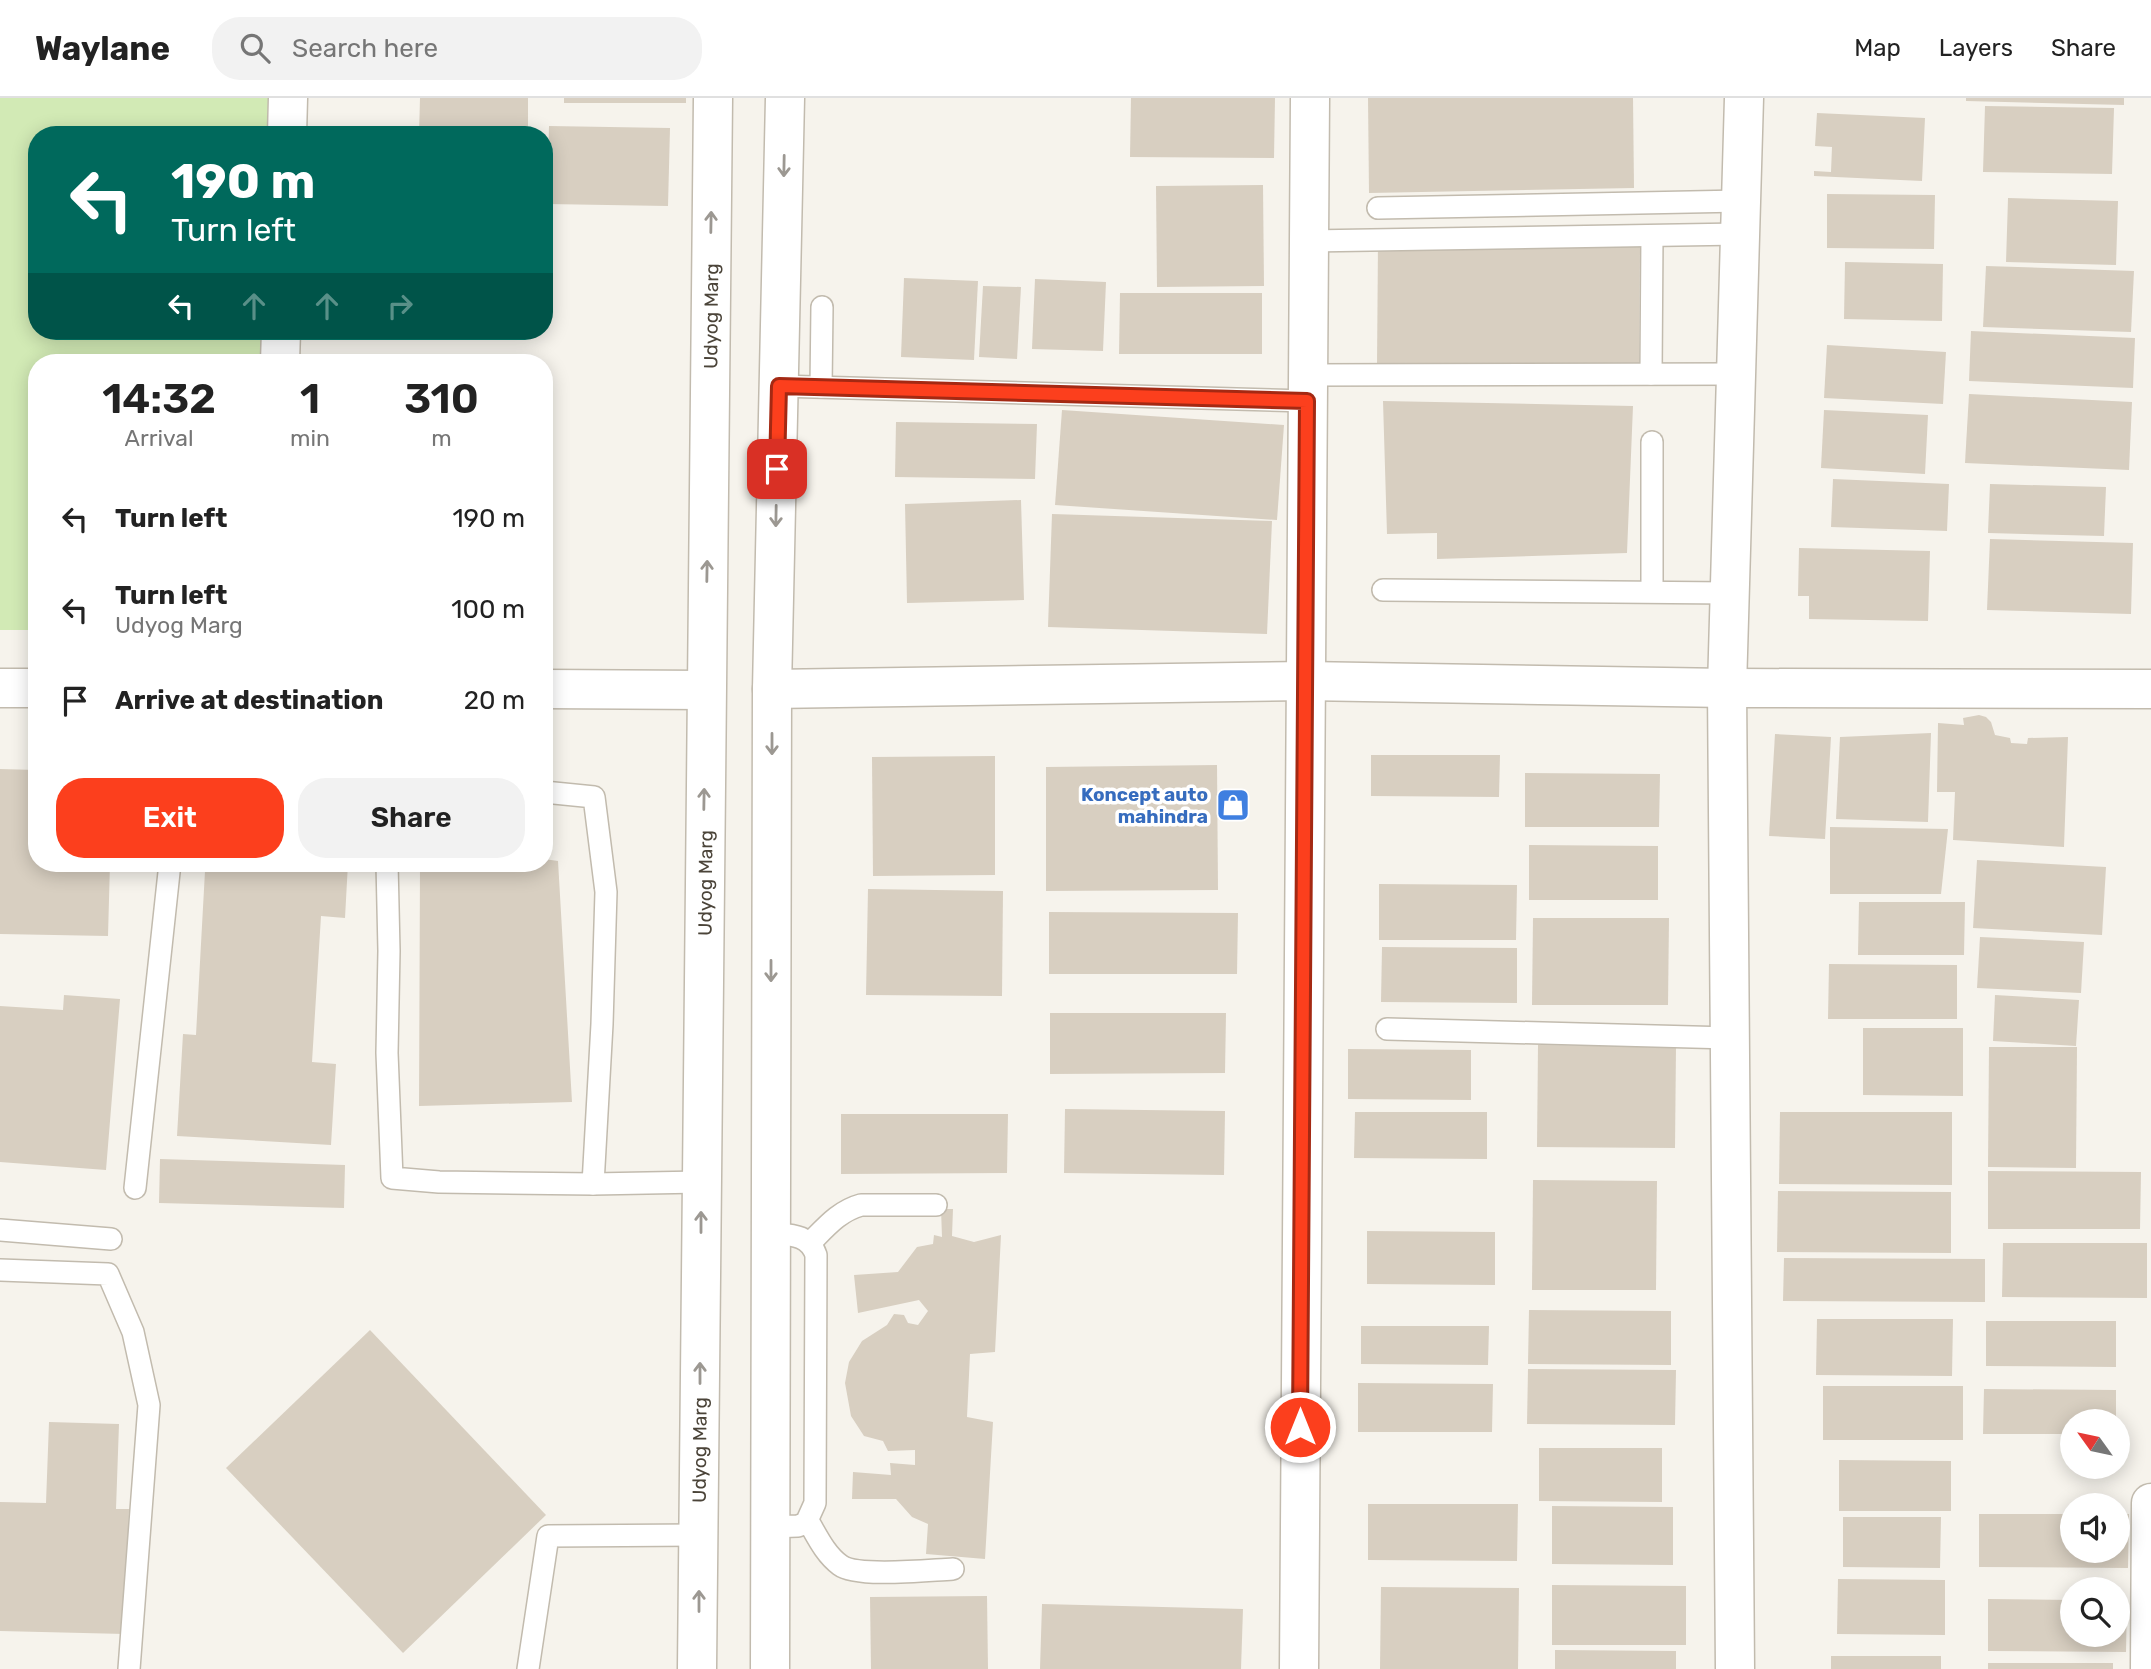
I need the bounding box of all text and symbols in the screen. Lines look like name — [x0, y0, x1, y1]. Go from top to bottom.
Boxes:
search box — [212, 17, 702, 80]
text: Waylane — [35, 29, 170, 68]
icon: search — [236, 29, 274, 67]
text: Search here — [292, 33, 438, 64]
text: Map — [1854, 34, 1901, 62]
text: Layers — [1939, 34, 2013, 62]
text: Share — [2051, 34, 2116, 62]
text: 190 m — [171, 152, 315, 210]
icon: left — [56, 154, 147, 245]
one-way arrow — [777, 154, 790, 177]
one-way arrow — [705, 210, 718, 233]
text: Turn left — [171, 211, 296, 249]
street label: Udyog Marg — [699, 263, 723, 369]
icon: left — [162, 287, 200, 325]
icon: ahead — [235, 287, 273, 325]
icon: ahead — [308, 287, 346, 325]
icon: right — [381, 287, 419, 325]
text: 14:32 — [102, 374, 216, 424]
text: 1 — [300, 374, 320, 424]
text: 310 — [404, 374, 479, 424]
text: Arrival — [125, 424, 194, 452]
text: min — [290, 424, 330, 452]
text: m — [431, 424, 452, 452]
pin — [747, 439, 807, 499]
icon: arrive — [758, 450, 796, 488]
icon: left — [56, 500, 94, 538]
text: Turn left — [115, 503, 227, 534]
text: 190 m — [452, 503, 525, 534]
one-way arrow — [769, 504, 782, 527]
one-way arrow — [700, 560, 714, 583]
text: Turn left — [115, 580, 227, 611]
icon: left — [56, 591, 94, 629]
text: 100 m — [451, 594, 525, 625]
text: Udyog Marg — [115, 611, 243, 639]
icon: arrive — [56, 682, 94, 720]
text: Arrive at destination — [115, 685, 383, 716]
text: 20 m — [464, 685, 525, 716]
one-way arrow — [765, 732, 779, 755]
button: Exit — [56, 778, 284, 858]
button: Share — [298, 778, 525, 858]
place label: Koncept auto mahindra — [1081, 783, 1208, 828]
shop icon: Koncept auto mahindra — [1214, 786, 1252, 824]
one-way arrow — [697, 788, 711, 811]
street label: Udyog Marg — [693, 830, 718, 936]
one-way arrow — [764, 959, 778, 982]
one-way arrow — [694, 1211, 707, 1234]
one-way arrow — [693, 1362, 707, 1385]
position arrow — [1263, 1390, 1337, 1464]
street label: Udyog Marg — [688, 1397, 712, 1503]
north arrow — [2060, 1409, 2130, 1479]
map controls — [2060, 1409, 2130, 1647]
button: sound — [2060, 1493, 2130, 1563]
button: search — [2060, 1577, 2130, 1647]
one-way arrow — [692, 1590, 706, 1613]

